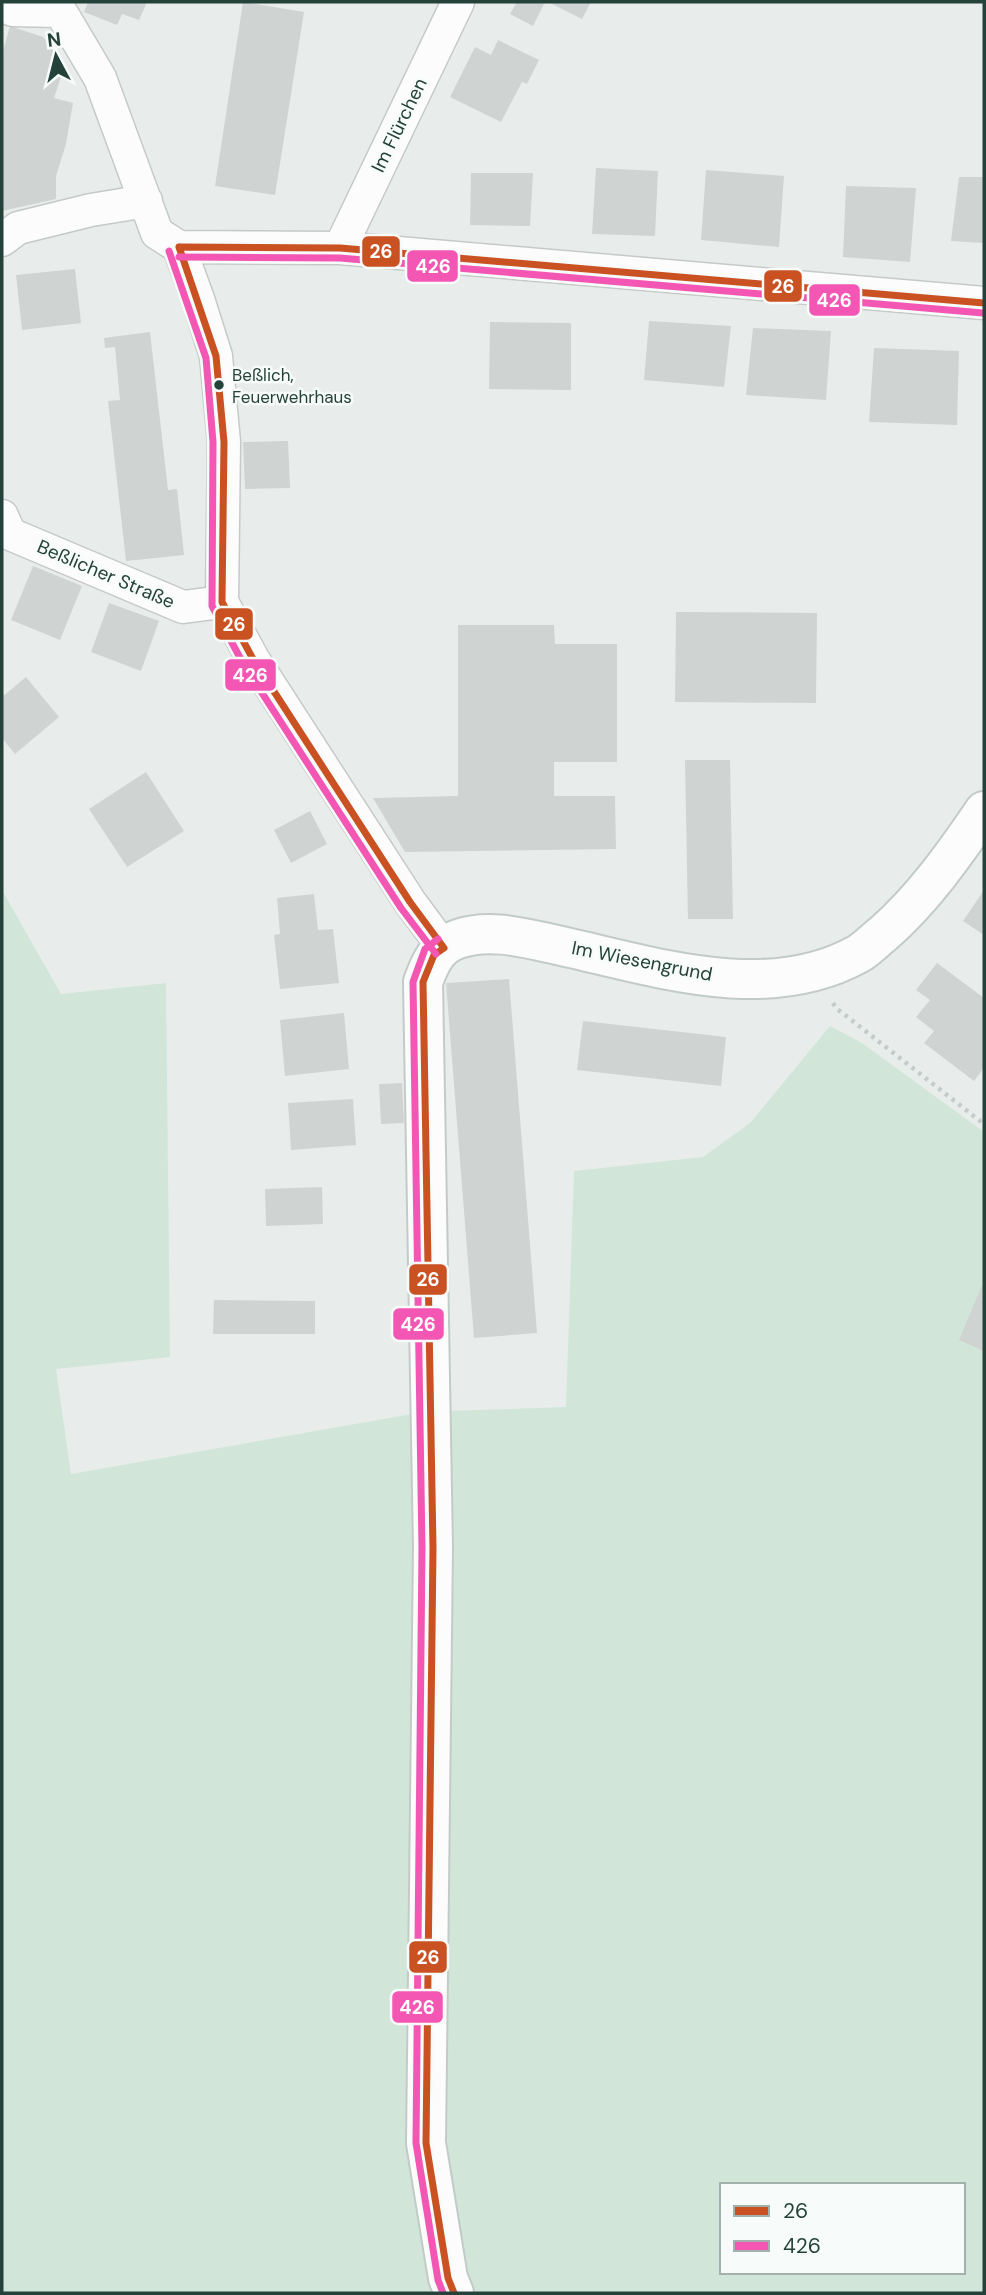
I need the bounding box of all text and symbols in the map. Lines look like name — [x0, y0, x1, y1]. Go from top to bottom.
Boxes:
north arrow — [21, 21, 91, 91]
text: N — [46, 26, 62, 53]
street label: Im Flürchen — [365, 74, 433, 176]
line badge: 26 — [361, 235, 401, 268]
text: 26 — [369, 239, 393, 264]
line badge: 426 — [406, 249, 459, 283]
text: 426 — [415, 254, 451, 279]
line badge: 26 — [763, 269, 803, 303]
text: 26 — [771, 274, 795, 299]
line badge: 426 — [808, 283, 861, 317]
text: 426 — [816, 288, 852, 313]
place label: Beßlich, Feuerwehrhaus — [232, 364, 352, 408]
marker: Beßlich, Feuerwehrhaus — [212, 378, 226, 392]
street label: Beßlicher Straße — [33, 534, 179, 614]
line badge: 26 — [214, 607, 254, 641]
text: 26 — [222, 612, 246, 637]
line badge: 426 — [224, 658, 277, 692]
text: 426 — [232, 663, 268, 688]
street label: Im Wiesengrund — [570, 935, 714, 987]
line badge: 26 — [408, 1263, 448, 1296]
text: 26 — [416, 1267, 440, 1292]
line badge: 426 — [392, 1307, 445, 1341]
text: 426 — [400, 1312, 436, 1337]
line badge: 26 — [408, 1940, 448, 1974]
text: 26 — [416, 1945, 440, 1970]
line badge: 426 — [391, 1990, 444, 2024]
text: 426 — [399, 1995, 435, 2020]
legend — [720, 2183, 965, 2274]
text: 26 — [783, 2197, 808, 2225]
text: 426 — [783, 2232, 821, 2260]

